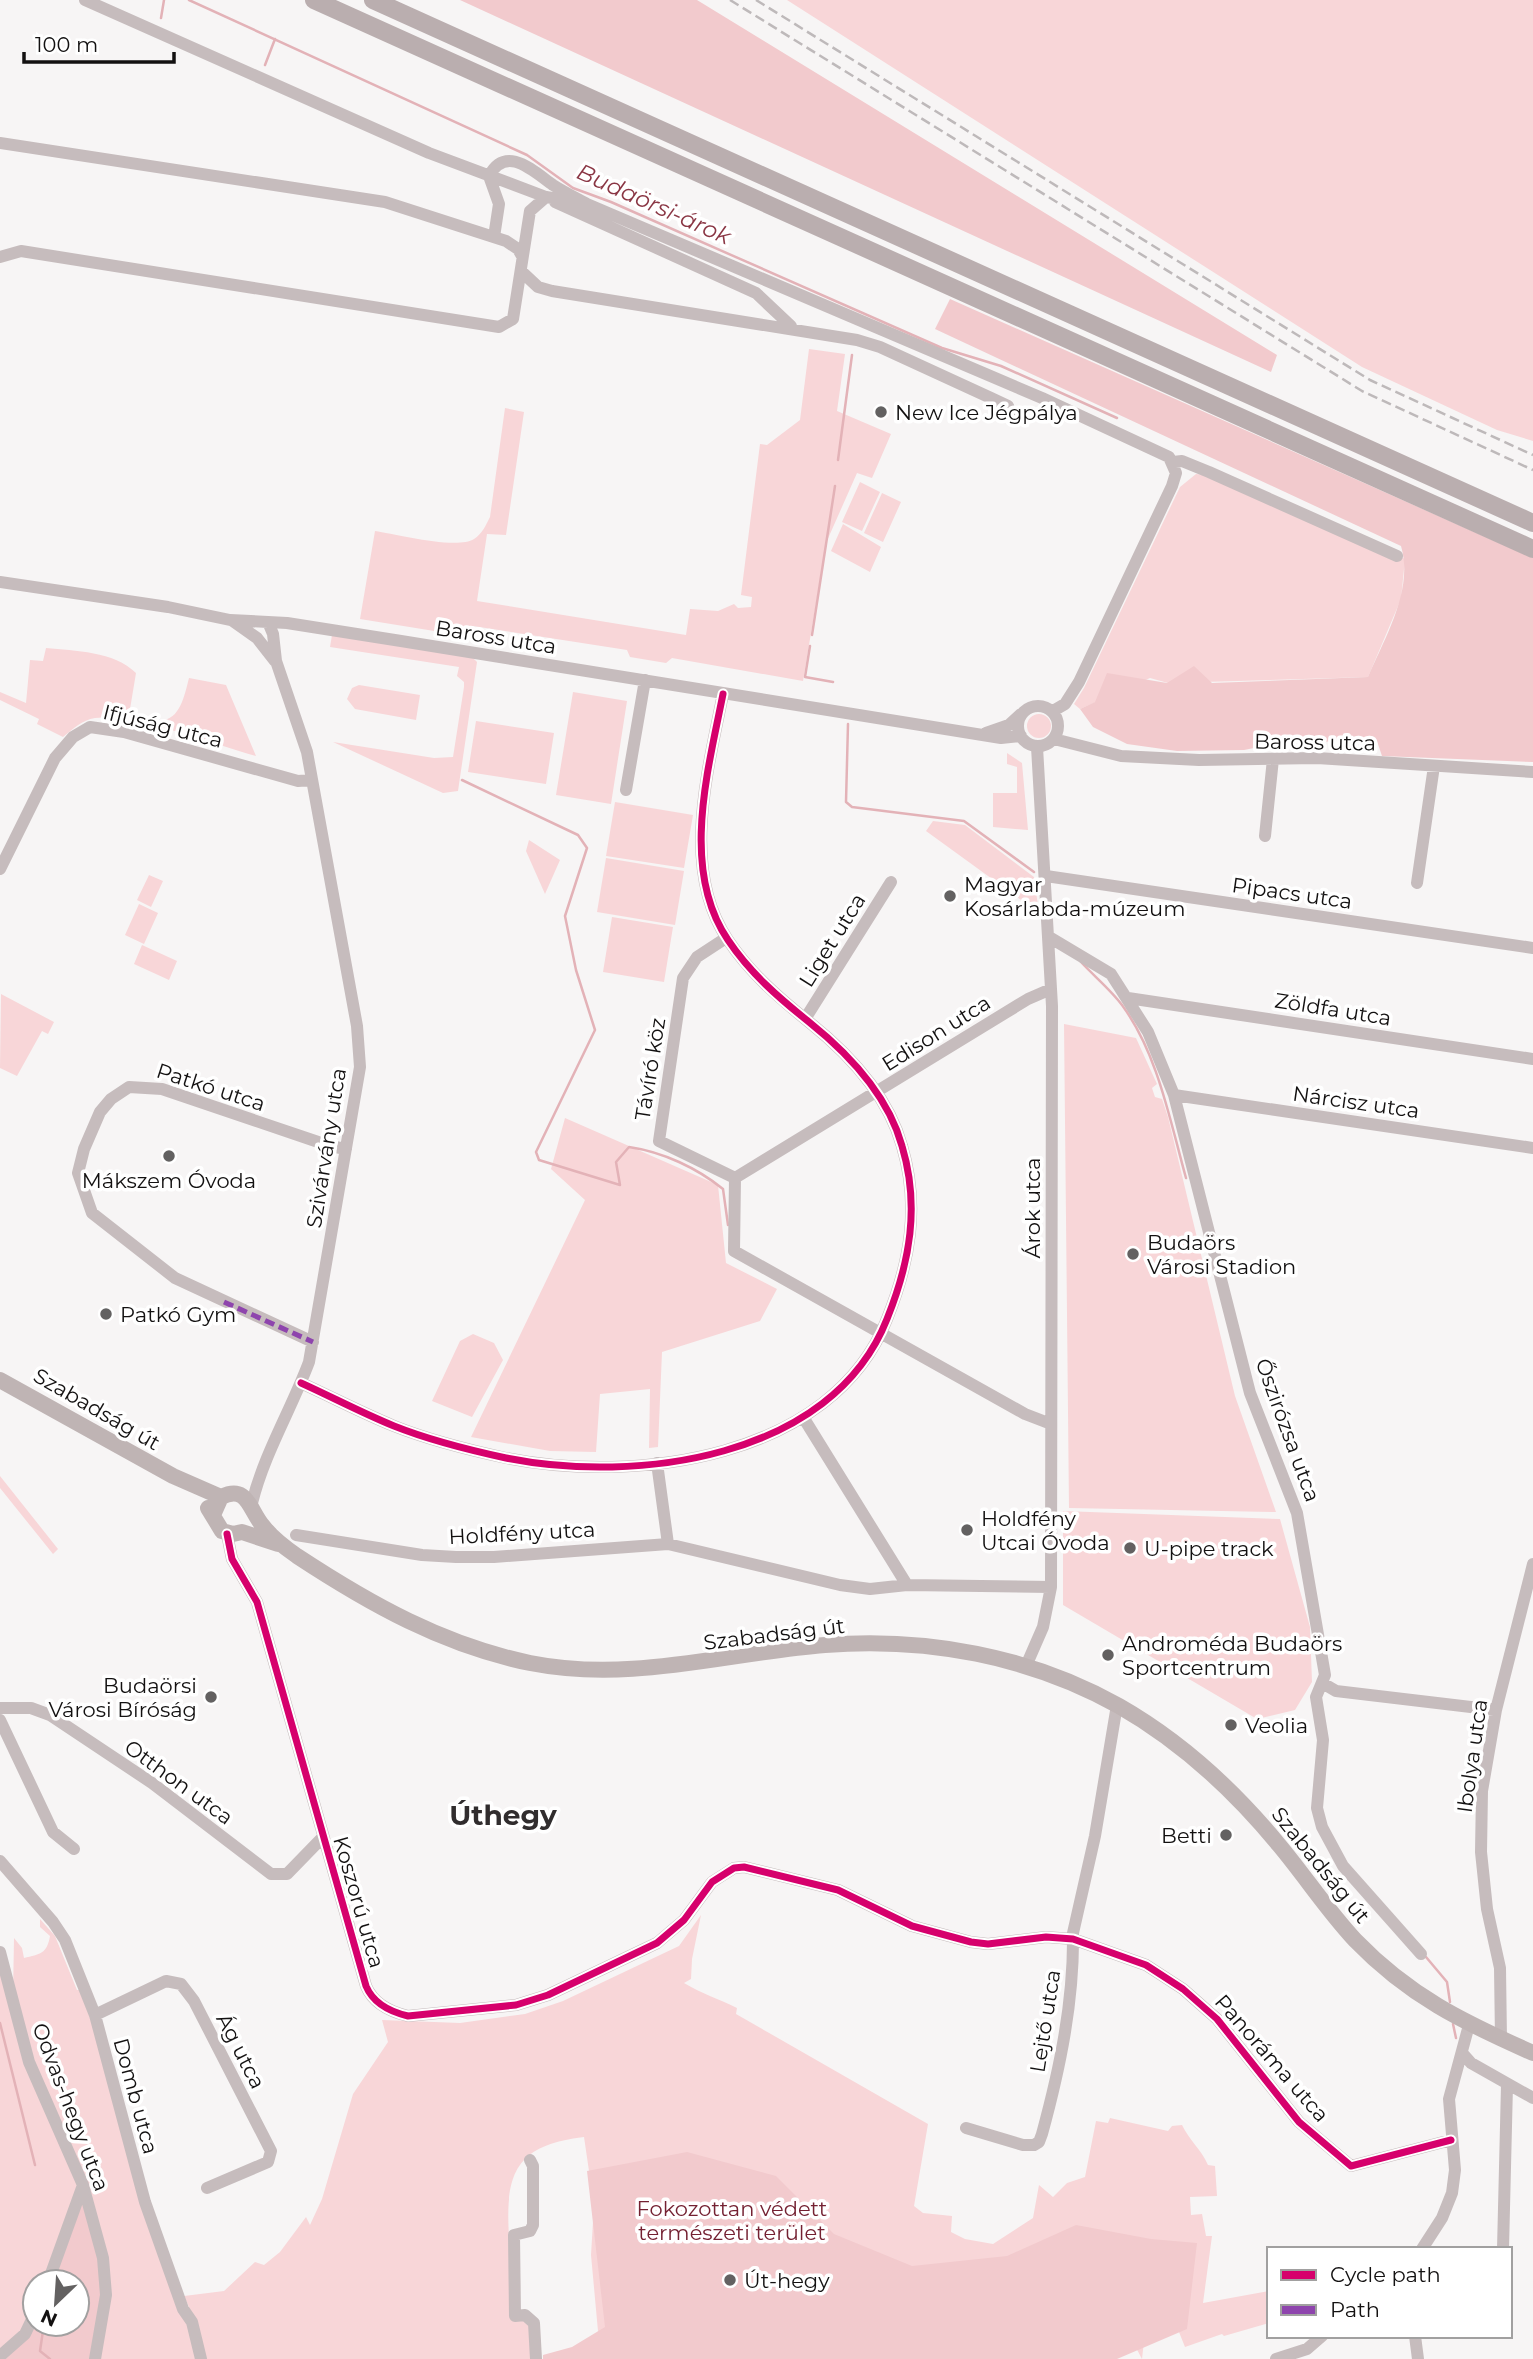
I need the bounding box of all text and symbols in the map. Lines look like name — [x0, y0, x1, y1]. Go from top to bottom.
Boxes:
scale bar — [24, 21, 175, 65]
text: 100 m — [35, 32, 98, 57]
water label: Budaörsi-árok — [573, 157, 737, 251]
place label: New Ice Jégpálya — [895, 400, 1078, 425]
marker: New Ice Jégpálya — [873, 404, 889, 420]
street label: Baross utca — [434, 615, 558, 659]
street label: Ifjúság utca — [101, 699, 225, 753]
street label: Baross utca — [1254, 728, 1376, 756]
place label: Magyar Kosárlabda-múzeum — [964, 872, 1185, 921]
street label: Pipacs utca — [1230, 872, 1354, 914]
marker: Magyar Kosárlabda-múzeum — [942, 888, 958, 904]
street label: Liget utca — [793, 889, 871, 991]
street label: Zöldfa utca — [1273, 987, 1393, 1031]
street label: Edison utca — [877, 990, 995, 1076]
street label: Távíró köz — [630, 1016, 670, 1122]
street label: Patkó utca — [153, 1058, 269, 1116]
street label: Szivárvány utca — [301, 1066, 351, 1230]
street label: Nárcisz utca — [1291, 1081, 1421, 1123]
marker: Mákszem Óvoda — [161, 1148, 177, 1164]
street label: Árok utca — [1020, 1158, 1045, 1258]
place label: Mákszem Óvoda — [82, 1168, 256, 1193]
place label: Budaörs Városi Stadion — [1147, 1230, 1296, 1279]
marker: Budaörs Városi Stadion — [1125, 1246, 1141, 1262]
place label: Patkó Gym — [120, 1302, 236, 1327]
marker: Patkó Gym — [98, 1306, 114, 1322]
street label: Őszirózsa utca — [1250, 1355, 1326, 1505]
street label: Szabadság út — [29, 1363, 165, 1455]
place label: Holdfény Utcai Óvoda — [981, 1506, 1110, 1555]
street label: Holdfény utca — [448, 1517, 596, 1549]
marker: Holdfény Utcai Óvoda — [959, 1522, 975, 1538]
place label: U-pipe track — [1144, 1536, 1274, 1561]
marker: U-pipe track — [1122, 1540, 1138, 1556]
street label: Szabadság út — [702, 1613, 846, 1655]
place label: Androméda Budaörs Sportcentrum — [1122, 1631, 1342, 1680]
marker: Androméda Budaörs Sportcentrum — [1100, 1647, 1116, 1663]
place label: Budaörsi Városi Bíróság — [49, 1673, 197, 1722]
marker: Budaörsi Városi Bíróság — [203, 1689, 219, 1705]
street label: Ibolya utca — [1452, 1698, 1492, 1814]
place label: Veolia — [1245, 1713, 1308, 1738]
marker: Veolia — [1223, 1717, 1239, 1733]
street label: Otthon utca — [120, 1734, 238, 1830]
district label: Úthegy — [449, 1798, 557, 1832]
street label: Szabadság út — [1267, 1802, 1375, 1928]
place label: Betti — [1161, 1823, 1212, 1848]
marker: Betti — [1218, 1827, 1234, 1843]
street label: Koszorú utca — [328, 1833, 390, 1971]
street label: Lejtő utca — [1025, 1968, 1065, 2074]
street label: Panoráma utca — [1210, 1989, 1334, 2127]
street label: Ág utca — [211, 2009, 271, 2093]
street label: Odvas-hegy utca — [27, 2019, 115, 2195]
street label: Domb utca — [109, 2035, 163, 2157]
park label: Fokozottan védett természeti terület — [637, 2196, 827, 2245]
legend — [1267, 2247, 1512, 2338]
text: Cycle path — [1330, 2262, 1441, 2287]
north arrow — [21, 2268, 91, 2338]
place label: Út-hegy — [744, 2268, 830, 2293]
marker: Út-hegy — [722, 2272, 738, 2288]
text: Path — [1330, 2297, 1380, 2322]
text: N — [37, 2304, 61, 2332]

